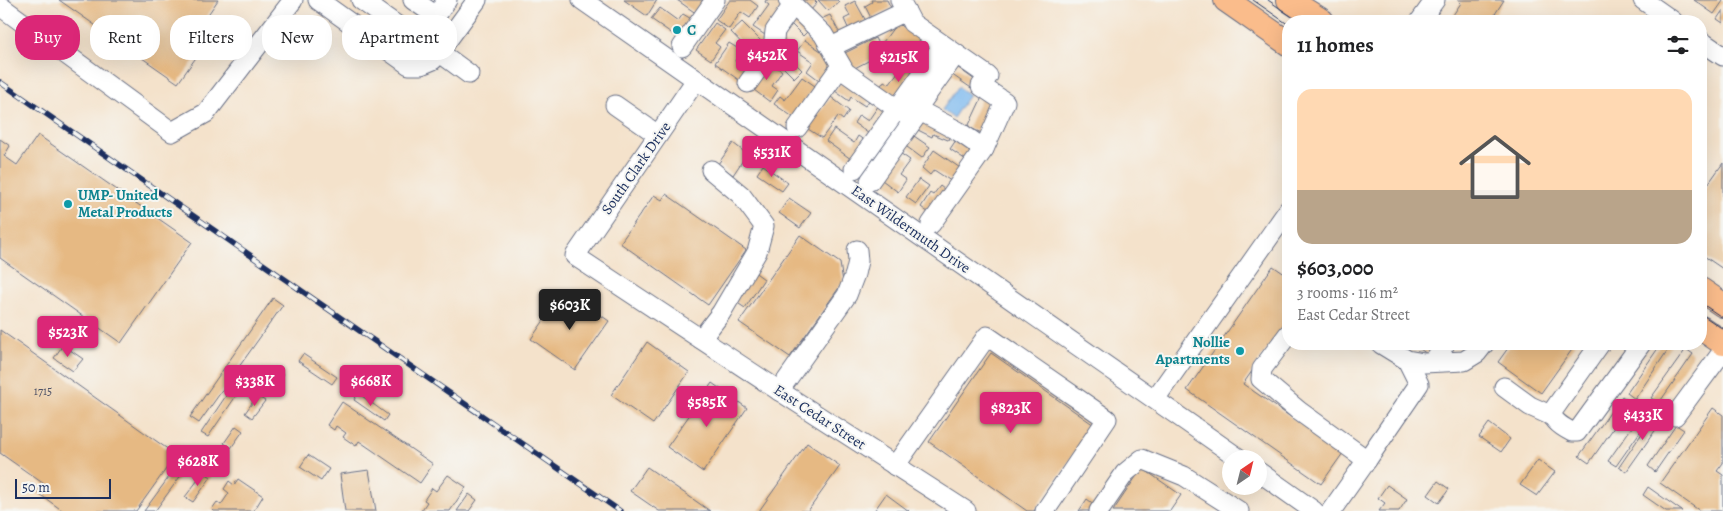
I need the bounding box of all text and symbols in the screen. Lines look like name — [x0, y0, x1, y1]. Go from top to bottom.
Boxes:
chip: Buy — [15, 15, 80, 60]
chip: Rent — [90, 15, 160, 60]
chip: Filters — [170, 15, 252, 60]
chip: New — [262, 15, 332, 60]
chip: Apartment — [342, 15, 457, 60]
place label: C — [687, 20, 696, 40]
marker: C — [671, 24, 683, 36]
text: 11 homes — [1297, 31, 1374, 59]
icon: filters — [1664, 31, 1692, 59]
pin: $452K — [732, 38, 802, 81]
pin: $215K — [864, 41, 934, 83]
text: $452K — [747, 44, 787, 66]
text: $215K — [880, 46, 918, 68]
street label: South Clark Drive — [597, 117, 676, 218]
icon: home — [1450, 122, 1540, 212]
pin: $531K — [737, 136, 807, 178]
text: $531K — [753, 141, 791, 163]
street label: East Wildermuth Drive — [847, 180, 975, 278]
place label: UMP- United Metal Products — [78, 185, 172, 222]
marker: UMP- United Metal Products — [62, 198, 74, 210]
text: $603,000 — [1297, 254, 1374, 282]
text: 3 rooms · 116 m² — [1297, 282, 1398, 304]
pin: $603K — [535, 288, 605, 331]
text: $603K — [550, 294, 590, 316]
text: East Cedar Street — [1297, 304, 1410, 326]
pin: $523K — [33, 316, 103, 358]
text: $523K — [48, 321, 88, 343]
place label: Nollie Apartments — [1154, 332, 1230, 369]
marker: Nollie Apartments — [1234, 345, 1246, 357]
pin: $338K — [220, 364, 290, 407]
pin: $668K — [336, 364, 406, 407]
text: $338K — [235, 370, 275, 392]
text: $668K — [351, 370, 391, 392]
street label: East Cedar Street — [770, 380, 870, 454]
house number: 1715 — [34, 383, 52, 399]
pin: $585K — [672, 386, 742, 428]
text: $585K — [687, 391, 727, 413]
pin: $823K — [976, 392, 1046, 434]
text: $823K — [991, 397, 1031, 419]
pin: $433K — [1608, 398, 1678, 441]
text: $433K — [1623, 404, 1663, 426]
pin: $628K — [163, 444, 233, 487]
text: $628K — [178, 450, 218, 472]
north arrow — [1222, 450, 1268, 495]
map controls — [1222, 450, 1267, 495]
scale bar — [15, 476, 111, 499]
text: 50 m — [22, 478, 50, 497]

